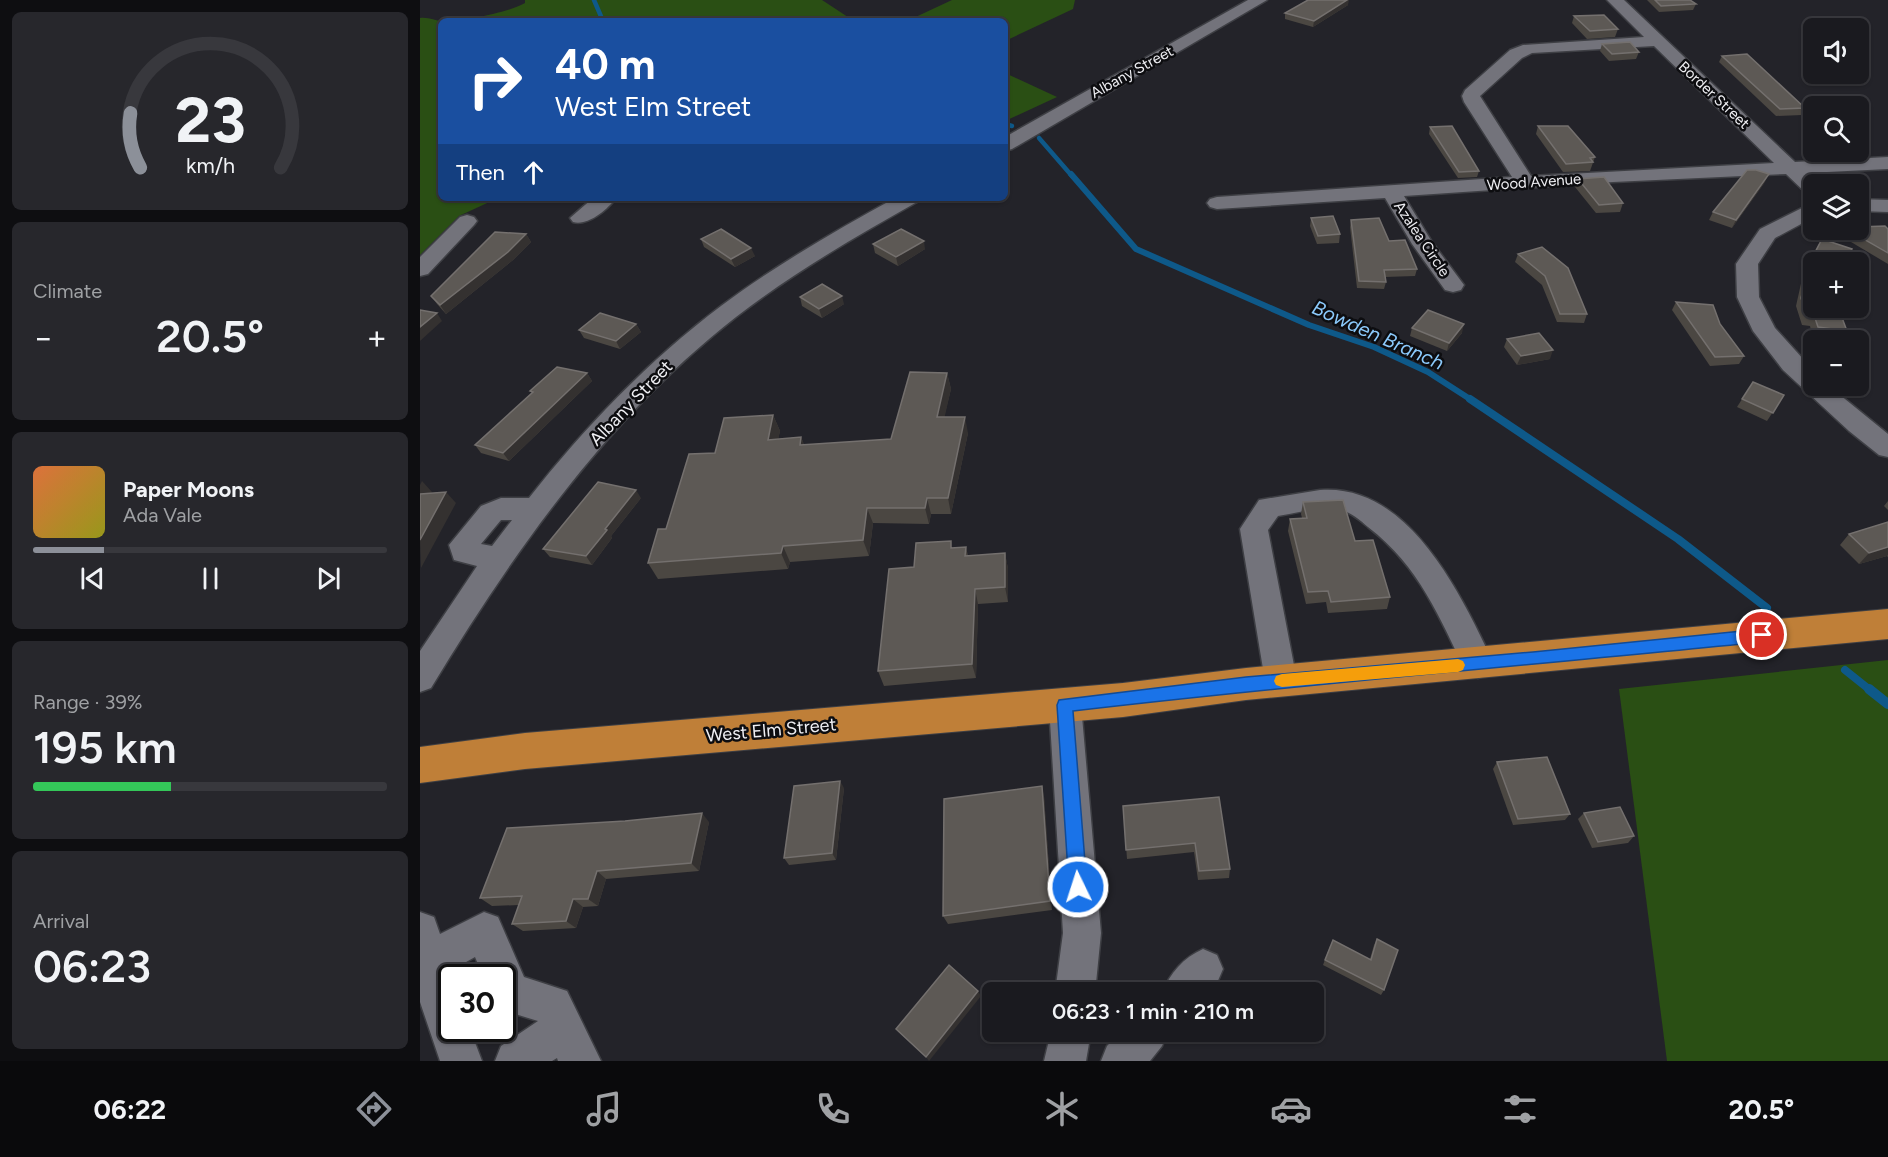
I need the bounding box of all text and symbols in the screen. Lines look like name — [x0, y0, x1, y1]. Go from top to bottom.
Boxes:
map controls — [1803, 18, 1869, 396]
button: sound — [1803, 18, 1869, 84]
text: 40 m — [555, 39, 655, 90]
icon: right — [456, 42, 534, 120]
street label: Albany Street — [1088, 42, 1177, 102]
street label: Border Street — [1675, 57, 1754, 133]
text: 23 — [175, 83, 245, 158]
text: West Elm Street — [555, 90, 751, 123]
button: search — [1803, 96, 1869, 162]
text: km/h — [186, 153, 234, 178]
icon: ahead — [517, 156, 550, 189]
text: Then — [456, 159, 505, 186]
street label: Wood Avenue — [1486, 170, 1582, 194]
button: layers — [1803, 174, 1869, 240]
street label: Azalea Circle — [1390, 198, 1454, 280]
button: + — [1803, 252, 1869, 318]
text: Climate — [33, 279, 102, 303]
water label: Bowden Branch — [1308, 295, 1448, 375]
text: 20.5° — [156, 309, 264, 363]
text: − — [33, 318, 54, 357]
text: + — [366, 318, 387, 357]
button: − — [1803, 330, 1869, 396]
street label: Albany Street — [585, 356, 677, 450]
text: Paper Moons — [123, 476, 254, 503]
text: Ada Vale — [123, 503, 202, 527]
icon: previous — [76, 562, 109, 595]
icon: pause — [194, 562, 227, 595]
icon: next — [312, 562, 345, 595]
pin — [1736, 609, 1787, 660]
icon: arrive — [1745, 618, 1778, 651]
text: Range · 39% — [33, 690, 142, 714]
street label: West Elm Street — [705, 713, 837, 747]
text: 195 km — [33, 720, 177, 774]
position arrow — [1046, 855, 1110, 919]
text: Arrival — [33, 909, 89, 933]
text: 06:23 — [33, 939, 151, 993]
speed limit sign: 30 — [438, 964, 516, 1042]
text: 06:23 · 1 min · 210 m — [1052, 998, 1254, 1025]
icon: directions — [353, 1088, 395, 1130]
icon: music — [583, 1088, 625, 1130]
icon: phone — [812, 1088, 854, 1130]
icon: climate — [1041, 1088, 1083, 1130]
icon: car — [1270, 1088, 1312, 1130]
icon: filters — [1499, 1088, 1541, 1130]
text: 06:22 — [94, 1093, 166, 1126]
text: 20.5° — [1729, 1093, 1794, 1126]

